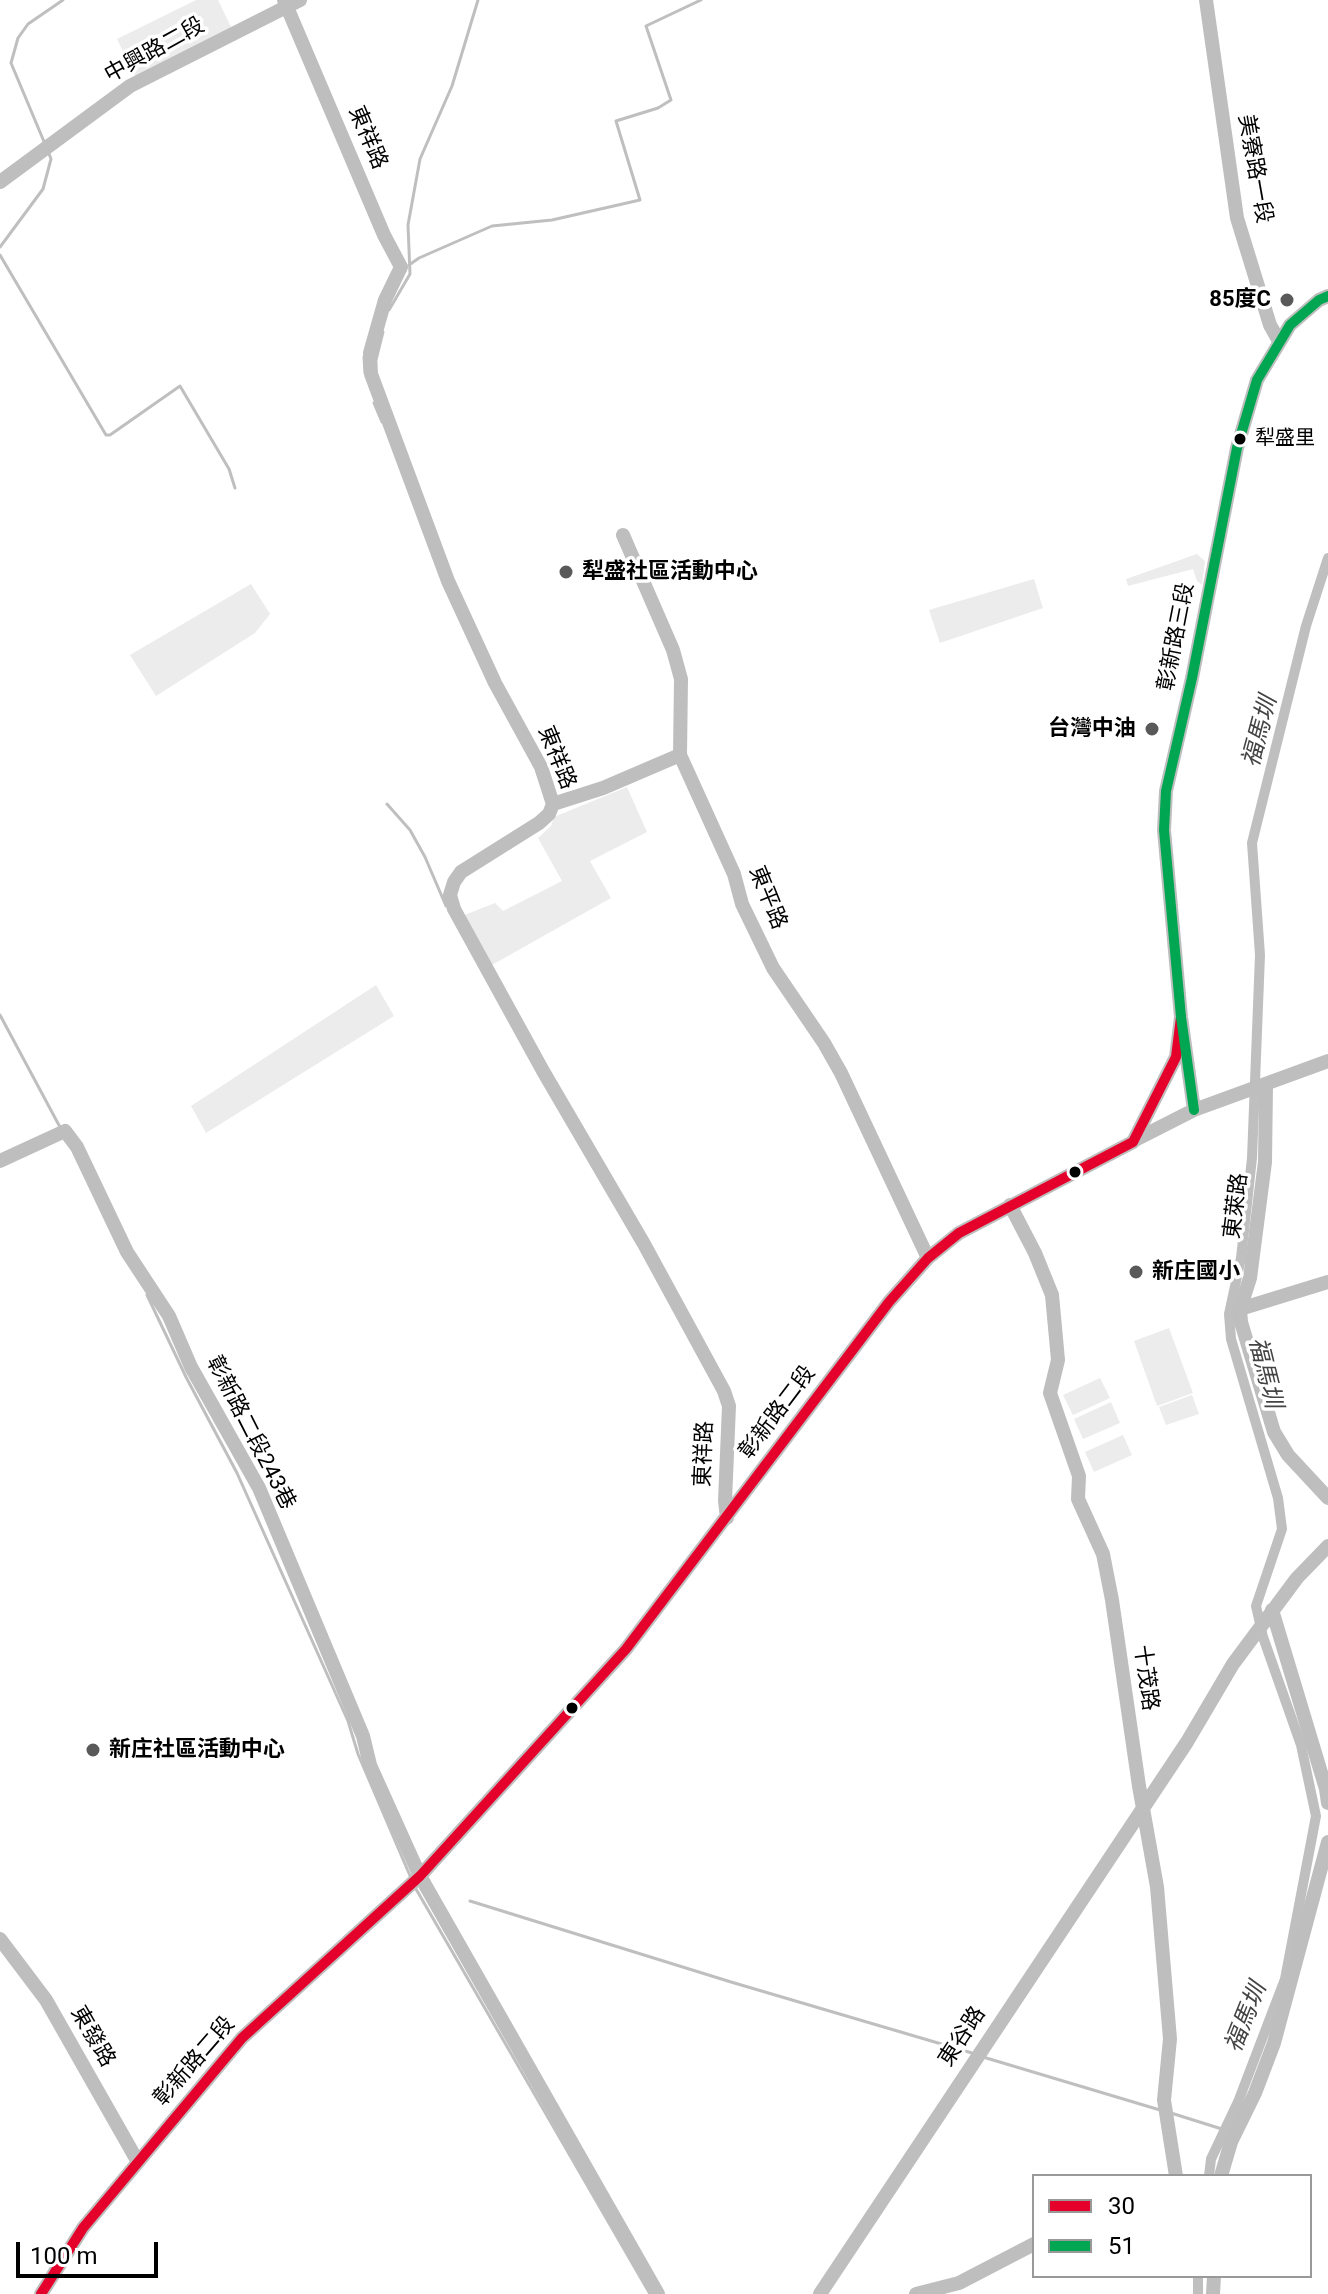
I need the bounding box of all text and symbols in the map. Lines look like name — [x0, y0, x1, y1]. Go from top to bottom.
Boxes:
street label: 中興路二段 — [100, 13, 210, 89]
street label: 東祥路 — [342, 102, 392, 174]
street label: 美寮路一段 — [1231, 113, 1277, 225]
place label: 85度C — [1209, 287, 1271, 313]
marker: 85度C — [1278, 291, 1296, 309]
place label: 犁盛里 — [1255, 427, 1315, 451]
marker: 犁盛里 — [1232, 431, 1248, 447]
place label: 犁盛社區活動中心 — [582, 559, 758, 585]
marker: 犁盛社區活動中心 — [557, 563, 575, 581]
street label: 彰新路三段 — [1154, 580, 1200, 694]
water label: 福馬圳 — [1238, 693, 1284, 771]
place label: 台灣中油 — [1048, 716, 1136, 742]
marker: 台灣中油 — [1143, 720, 1161, 738]
street label: 東祥路 — [531, 722, 581, 794]
street label: 東平路 — [742, 862, 792, 934]
unlabelled marker — [1067, 1164, 1083, 1180]
street label: 東萊路 — [1220, 1172, 1254, 1240]
place label: 新庄國小 — [1152, 1259, 1240, 1285]
marker: 新庄國小 — [1127, 1263, 1145, 1281]
water label: 福馬圳 — [1241, 1335, 1287, 1411]
street label: 彰新路二段243巷 — [200, 1352, 300, 1514]
street label: 彰新路二段 — [734, 1361, 822, 1465]
street label: 東祥路 — [691, 1421, 719, 1487]
street label: 十茂路 — [1127, 1643, 1163, 1713]
unlabelled marker — [564, 1700, 580, 1716]
place label: 新庄社區活動中心 — [109, 1737, 285, 1763]
marker: 新庄社區活動中心 — [84, 1741, 102, 1759]
water label: 福馬圳 — [1220, 1979, 1274, 2057]
street label: 東發路 — [64, 2002, 120, 2072]
street label: 東谷路 — [934, 2002, 992, 2072]
street label: 彰新路二段 — [149, 2012, 241, 2112]
legend — [1032, 2174, 1312, 2278]
text: 30 — [1108, 2192, 1135, 2220]
scale bar — [20, 2226, 162, 2276]
text: 51 — [1108, 2232, 1135, 2260]
text: 100 m — [30, 2242, 97, 2270]

